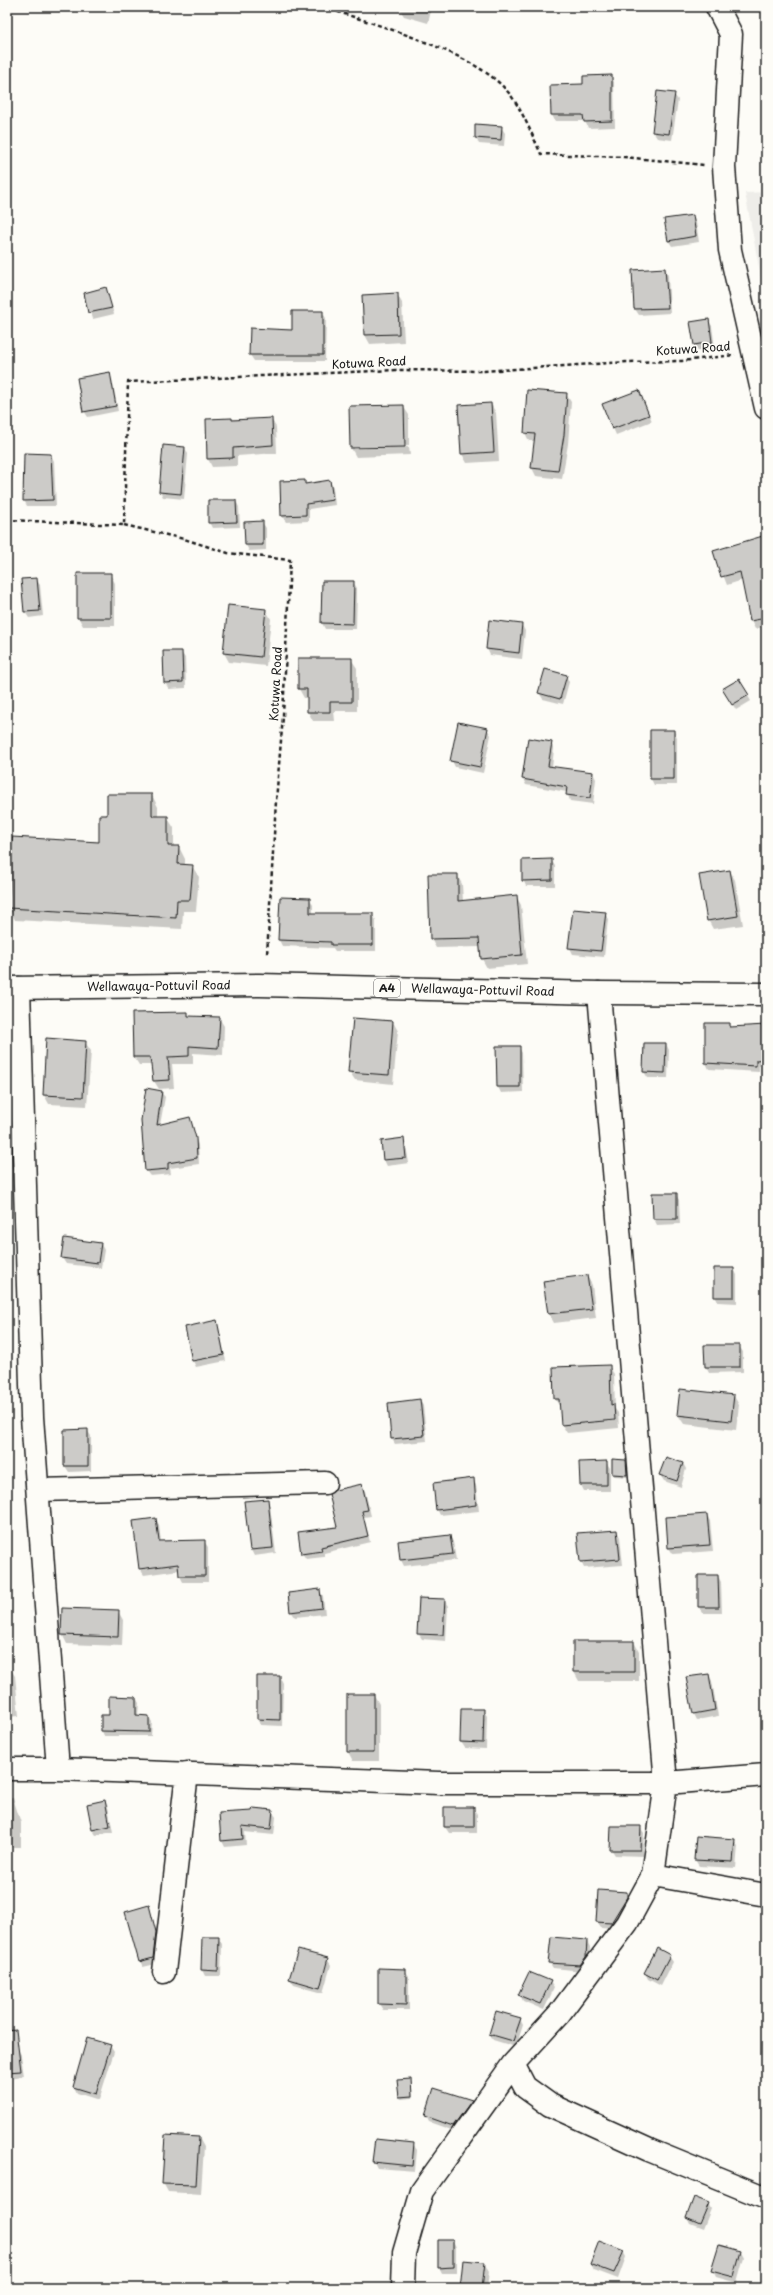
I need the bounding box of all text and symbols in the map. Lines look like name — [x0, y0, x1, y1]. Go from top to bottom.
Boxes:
street label: Kotuwa Road — [655, 336, 731, 360]
street label: Kotuwa Road — [331, 351, 407, 373]
street label: Kotuwa Road — [264, 646, 286, 722]
street label: Wellawaya-Pottuvil Road — [87, 975, 231, 995]
road number: A4 — [374, 979, 400, 997]
street label: Wellawaya-Pottuvil Road — [411, 979, 555, 1000]

